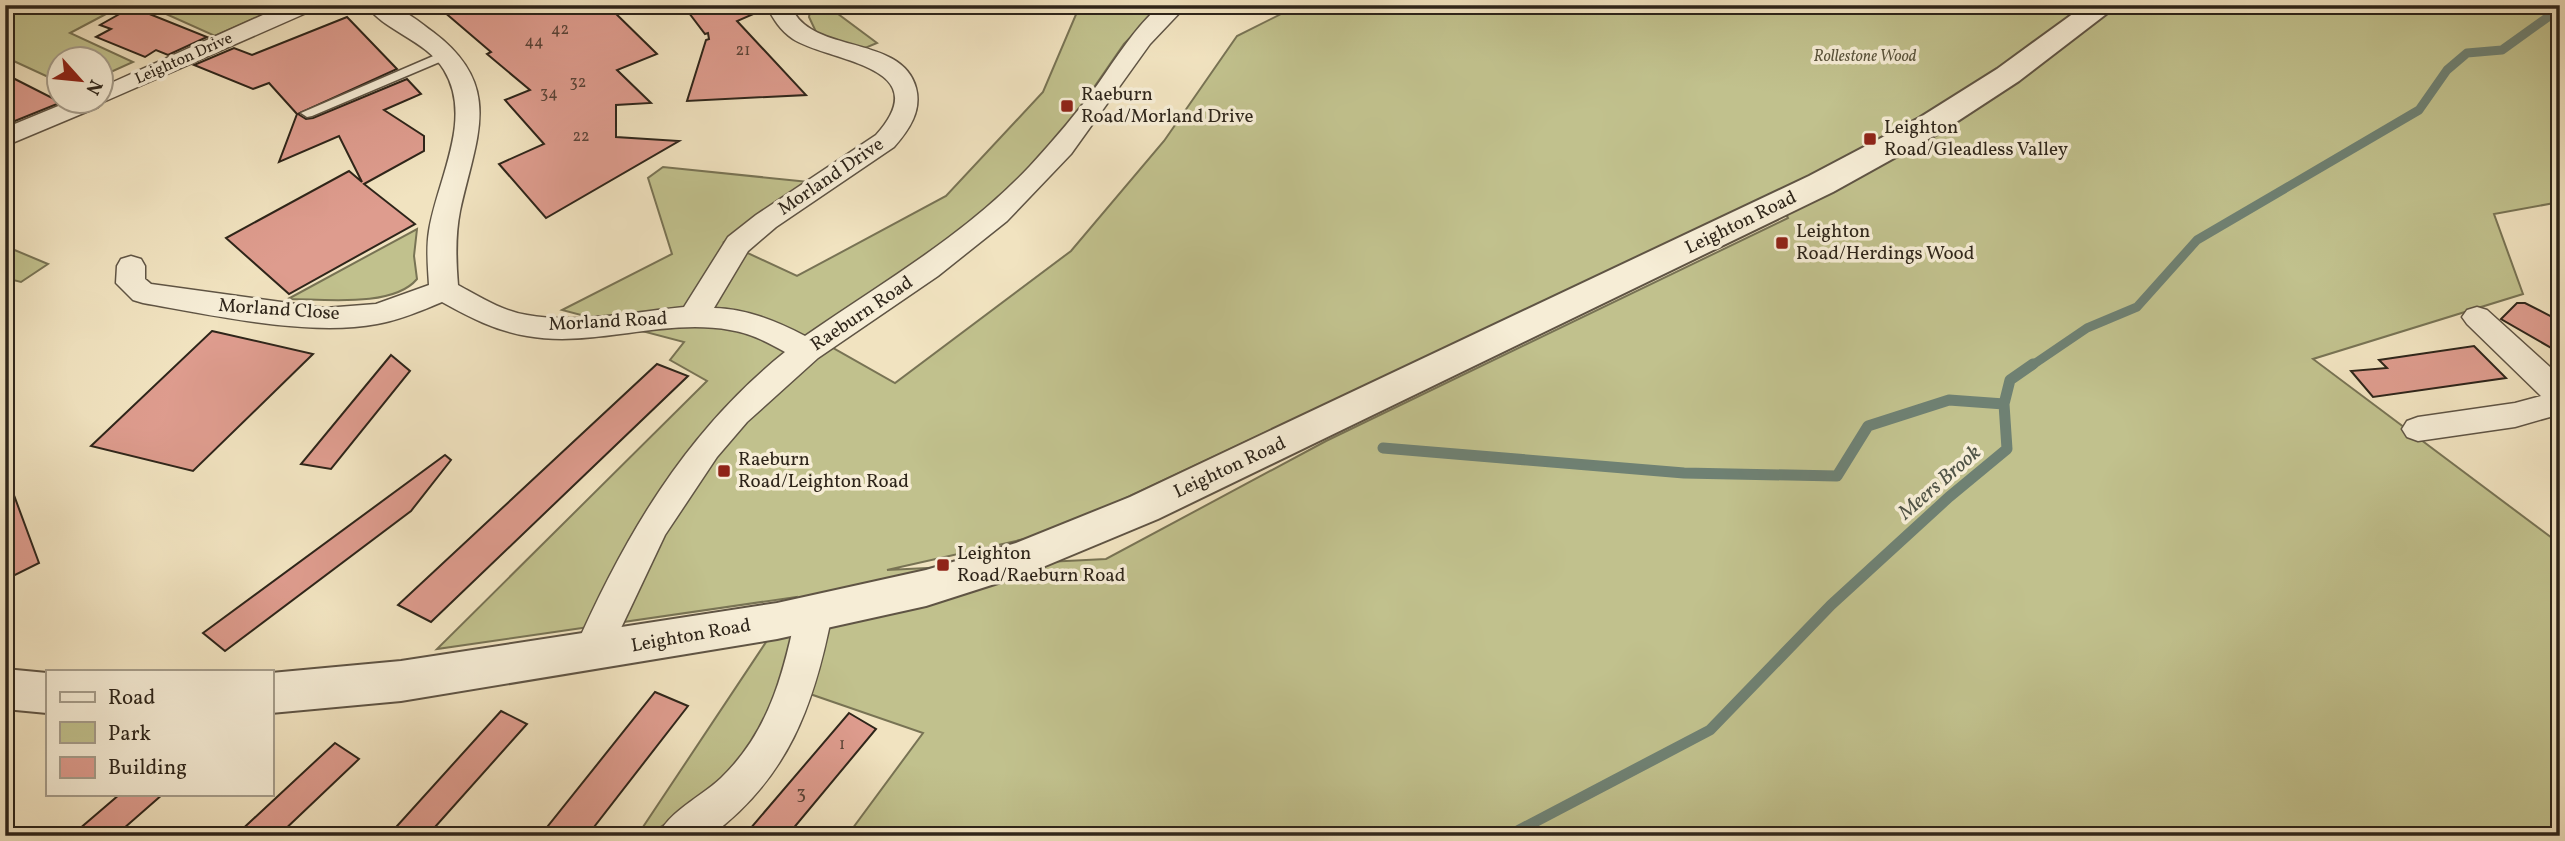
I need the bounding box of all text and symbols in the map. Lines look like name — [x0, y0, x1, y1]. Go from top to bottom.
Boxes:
house number: 42 — [551, 19, 569, 41]
street label: Leighton Drive — [132, 28, 236, 90]
house number: 44 — [524, 31, 544, 53]
house number: 21 — [736, 40, 750, 62]
north arrow — [46, 46, 116, 116]
park label: Rollestone Wood — [1814, 46, 1917, 68]
house number: 32 — [570, 72, 586, 94]
text: N — [79, 75, 108, 99]
place label: Raeburn Road/Morland Drive — [1081, 82, 1254, 130]
house number: 34 — [540, 83, 558, 105]
marker: Raeburn Road/Morland Drive — [1059, 98, 1075, 114]
place label: Leighton Road/Gleadless Valley — [1884, 115, 2068, 163]
house number: 22 — [572, 126, 590, 148]
marker: Leighton Road/Gleadless Valley — [1862, 131, 1878, 147]
street label: Morland Drive — [773, 132, 889, 222]
street label: Leighton Road — [1681, 185, 1801, 261]
place label: Leighton Road/Herdings Wood — [1796, 219, 1974, 267]
marker: Leighton Road/Herdings Wood — [1774, 235, 1790, 251]
street label: Raeburn Road — [806, 270, 918, 358]
street label: Morland Close — [217, 293, 341, 327]
street label: Morland Road — [548, 306, 668, 338]
street label: Leighton Road — [1170, 431, 1290, 505]
water label: Meers Brook — [1892, 439, 1988, 528]
place label: Raeburn Road/Leighton Road — [738, 447, 909, 495]
marker: Raeburn Road/Leighton Road — [716, 463, 732, 479]
place label: Leighton Road/Raeburn Road — [957, 541, 1125, 589]
marker: Leighton Road/Raeburn Road — [935, 557, 951, 573]
street label: Leighton Road — [629, 613, 753, 659]
legend — [46, 670, 273, 796]
text: Road — [108, 684, 155, 713]
text: Park — [108, 720, 151, 749]
house number: 1 — [839, 734, 845, 756]
text: Building — [108, 754, 187, 783]
house number: 3 — [796, 781, 806, 807]

